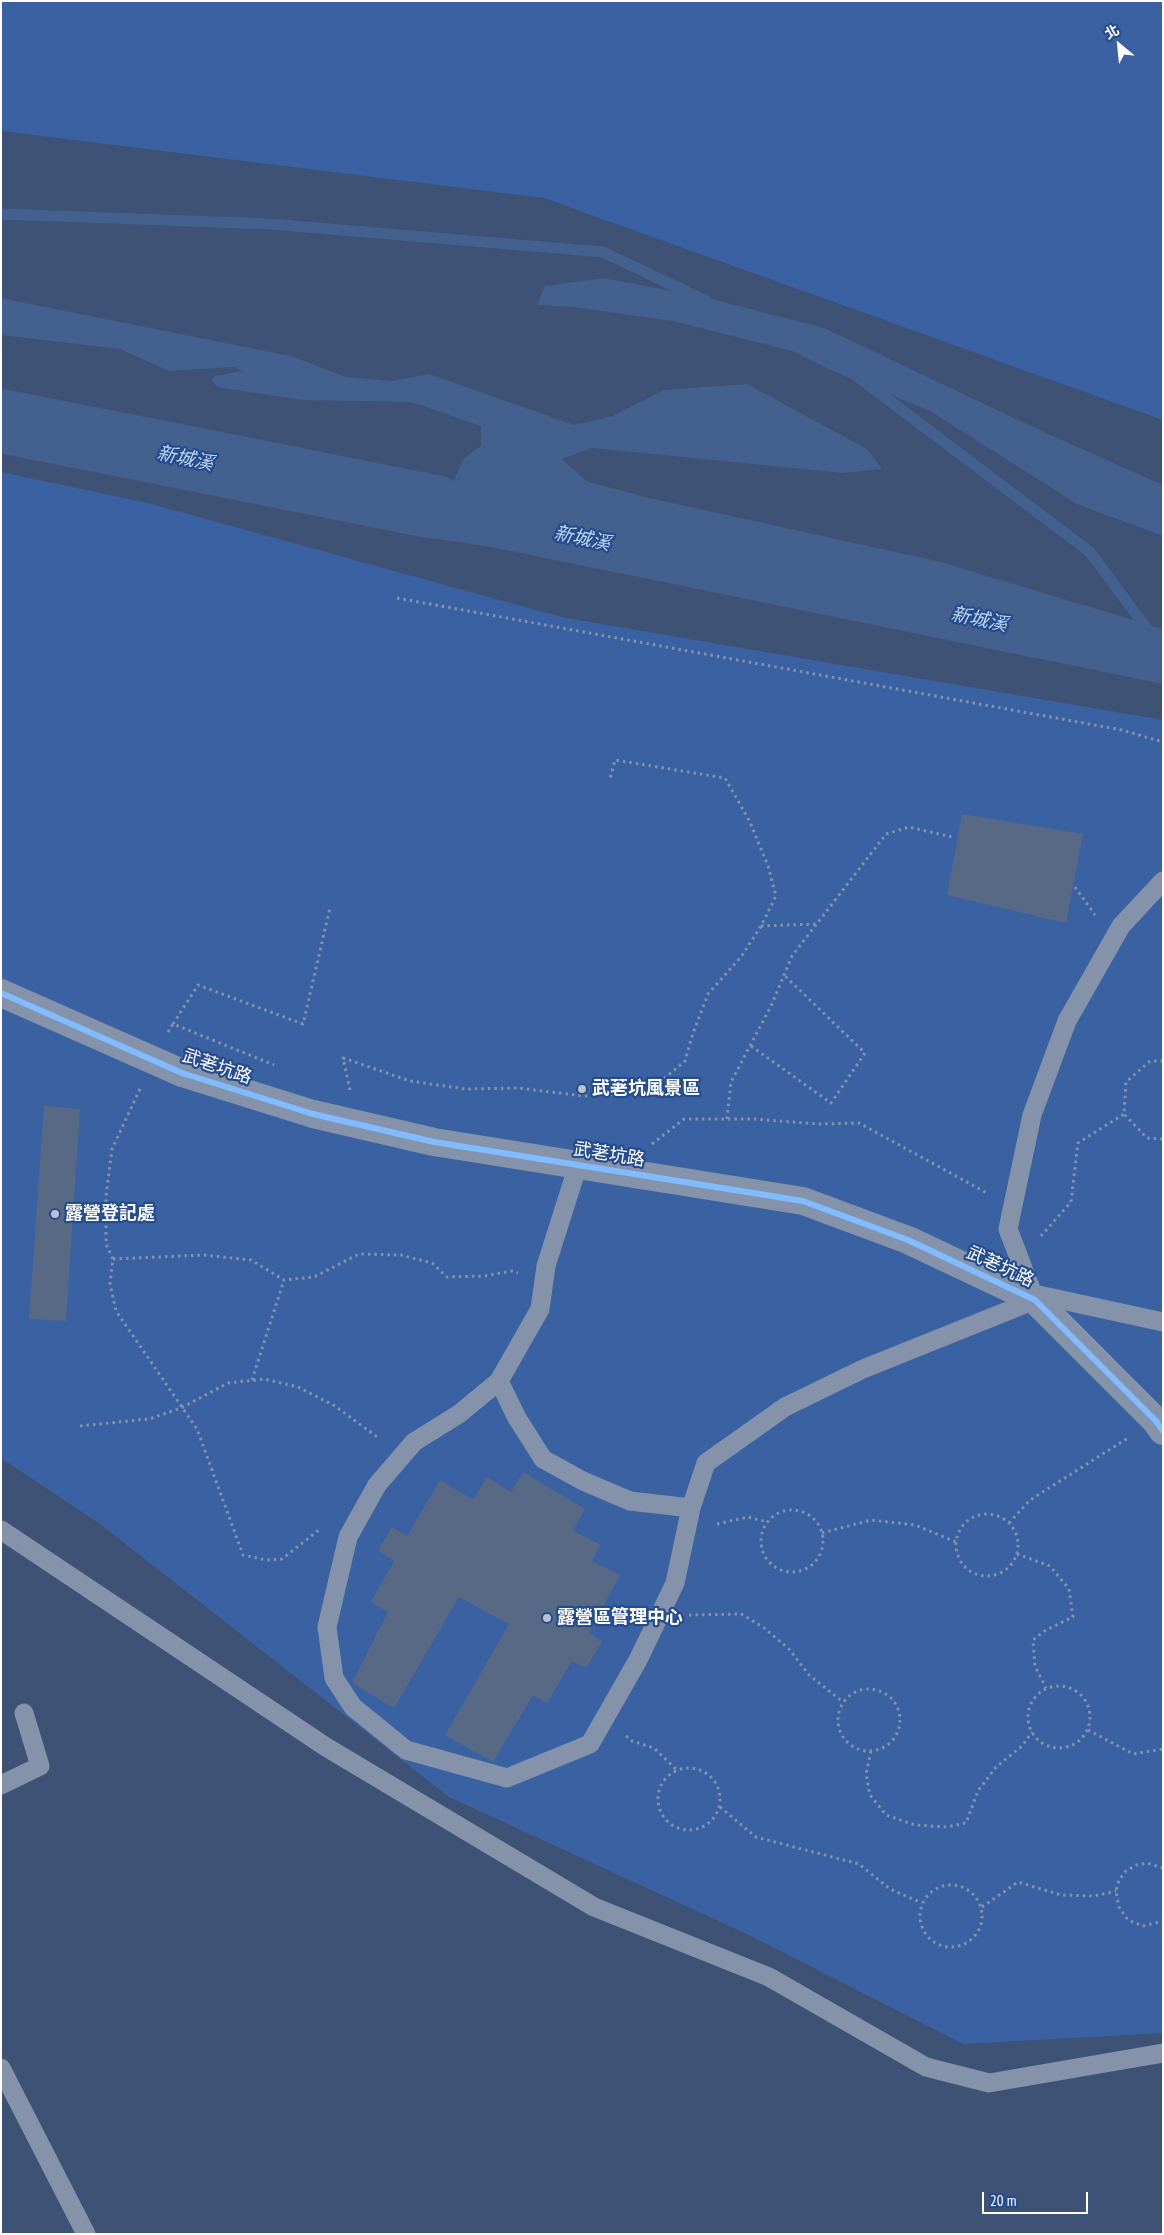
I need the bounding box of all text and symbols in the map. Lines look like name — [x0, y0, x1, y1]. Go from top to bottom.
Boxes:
north arrow — [1094, 20, 1144, 70]
text: 北 — [1102, 21, 1122, 43]
water label: 新城溪 — [155, 442, 215, 476]
water label: 新城溪 — [552, 522, 612, 556]
water label: 新城溪 — [949, 603, 1009, 637]
street label: 武荖坑路 — [179, 1045, 255, 1089]
place label: 武荖坑風景區 — [592, 1078, 700, 1100]
marker: 武荖坑風景區 — [576, 1083, 588, 1095]
street label: 武荖坑路 — [572, 1139, 646, 1171]
place label: 露營登記處 — [65, 1203, 155, 1225]
marker: 露營登記處 — [49, 1208, 61, 1220]
street label: 武荖坑路 — [963, 1242, 1037, 1292]
place label: 露營區管理中心 — [557, 1607, 683, 1629]
marker: 露營區管理中心 — [541, 1612, 553, 1624]
scale bar — [984, 2182, 1090, 2214]
text: 20 m — [990, 2191, 1016, 2210]

